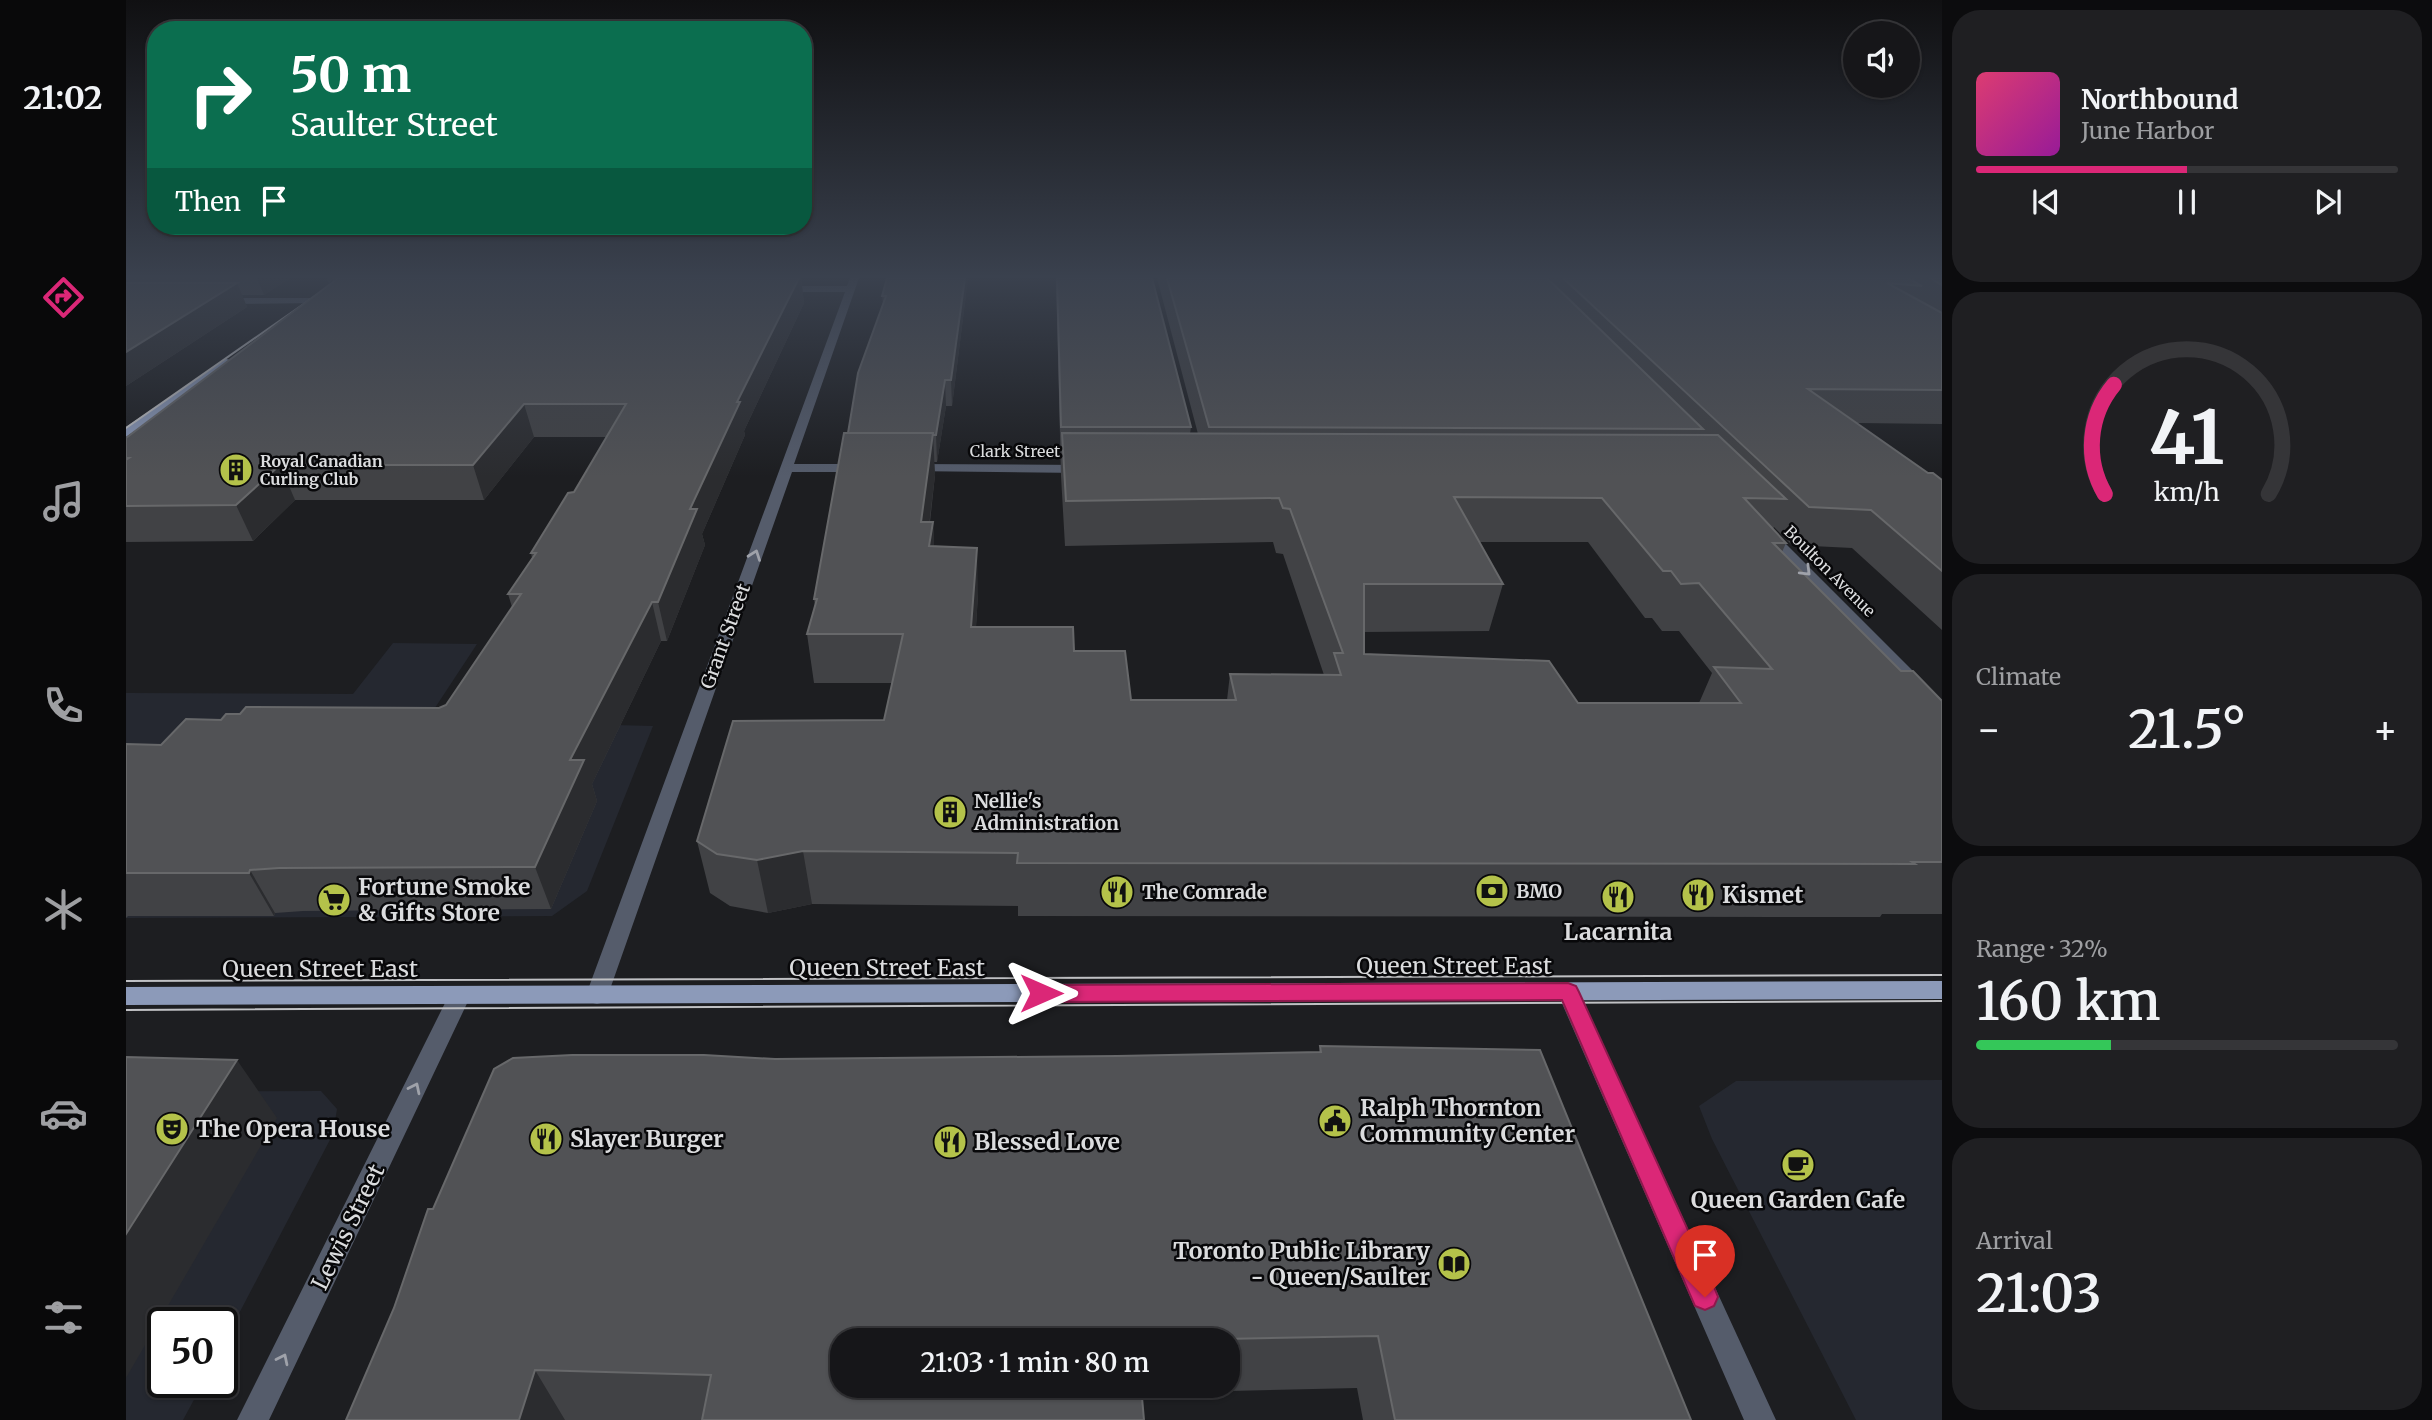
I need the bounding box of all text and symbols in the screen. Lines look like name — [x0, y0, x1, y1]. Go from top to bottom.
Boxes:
map controls — [1843, 21, 1920, 98]
button: sound — [1843, 21, 1920, 98]
text: 50 m — [290, 44, 411, 105]
icon: right — [175, 49, 266, 140]
text: 21:02 — [23, 78, 103, 118]
text: Northbound — [2081, 83, 2239, 116]
text: Saulter Street — [290, 105, 498, 145]
text: June Harbor — [2081, 116, 2214, 145]
icon: arrive — [255, 182, 293, 220]
icon: previous — [2027, 183, 2065, 221]
icon: pause — [2168, 183, 2206, 221]
icon: next — [2309, 183, 2347, 221]
text: Then — [175, 185, 241, 218]
icon: directions — [39, 273, 88, 322]
text: 41 — [2149, 392, 2225, 484]
street label: Clark Street — [970, 441, 1061, 461]
building icon: Royal Canadian Curling Club — [217, 451, 255, 489]
place label: Royal Canadian Curling Club — [260, 451, 383, 489]
text: km/h — [2154, 476, 2220, 508]
icon: music — [39, 477, 88, 526]
street label: Boulton Avenue — [1780, 521, 1880, 621]
one-way arrow — [747, 549, 761, 561]
one-way arrow — [1797, 563, 1810, 576]
street label: Grant Street — [695, 579, 755, 692]
text: Climate — [1976, 662, 2061, 691]
icon: phone — [39, 681, 88, 730]
text: 21.5° — [2128, 697, 2246, 762]
text: − — [1976, 706, 2001, 753]
text: + — [2373, 706, 2398, 753]
place label: Nellie's Administration — [973, 789, 1119, 835]
building icon: Nellie's Administration — [931, 793, 969, 831]
place label: Fortune Smoke & Gifts Store — [358, 872, 531, 927]
bank icon: BMO — [1473, 872, 1511, 910]
restaurant icon: The Comrade — [1098, 873, 1136, 911]
restaurant icon: Kismet — [1679, 876, 1717, 914]
restaurant icon: Lacarnita — [1599, 878, 1637, 916]
place label: BMO — [1516, 879, 1562, 903]
place label: The Comrade — [1142, 880, 1267, 904]
place label: Kismet — [1722, 880, 1804, 909]
supermarket icon: Fortune Smoke & Gifts Store — [315, 881, 353, 919]
icon: climate — [39, 885, 88, 934]
place label: Lacarnita — [1564, 917, 1673, 946]
text: Range · 32% — [1976, 934, 2108, 963]
street label: Queen Street East — [1356, 951, 1552, 980]
street label: Queen Street East — [789, 953, 985, 982]
street label: Queen Street East — [222, 954, 418, 983]
position arrow — [1004, 956, 1078, 1030]
text: 160 km — [1976, 969, 2161, 1034]
one-way arrow — [407, 1083, 421, 1095]
icon: car — [39, 1089, 88, 1138]
place label: Ralph Thornton Community Center — [1360, 1093, 1575, 1148]
public building icon: Ralph Thornton Community Center — [1316, 1102, 1354, 1140]
theatre icon: The Opera House — [153, 1110, 191, 1148]
place label: The Opera House — [196, 1114, 390, 1143]
restaurant icon: Slayer Burger — [527, 1120, 565, 1158]
restaurant icon: Blessed Love — [931, 1123, 969, 1161]
place label: Slayer Burger — [570, 1124, 724, 1153]
place label: Blessed Love — [974, 1127, 1120, 1156]
cafe icon: Queen Garden Cafe — [1779, 1146, 1817, 1184]
street label: Lewis Street — [305, 1159, 390, 1294]
place label: Queen Garden Cafe — [1691, 1185, 1905, 1214]
pin — [1675, 1225, 1735, 1297]
text: Arrival — [1976, 1226, 2053, 1255]
place label: Toronto Public Library - Queen/Saulter — [1173, 1236, 1430, 1291]
icon: arrive — [1686, 1236, 1724, 1274]
library icon: Toronto Public Library - Queen/Saulter — [1435, 1245, 1473, 1283]
text: 21:03 — [1976, 1261, 2102, 1326]
icon: filters — [39, 1293, 88, 1342]
speed limit sign: 50 — [147, 1307, 238, 1398]
text: 21:03 · 1 min · 80 m — [920, 1346, 1150, 1379]
one-way arrow — [275, 1354, 289, 1366]

